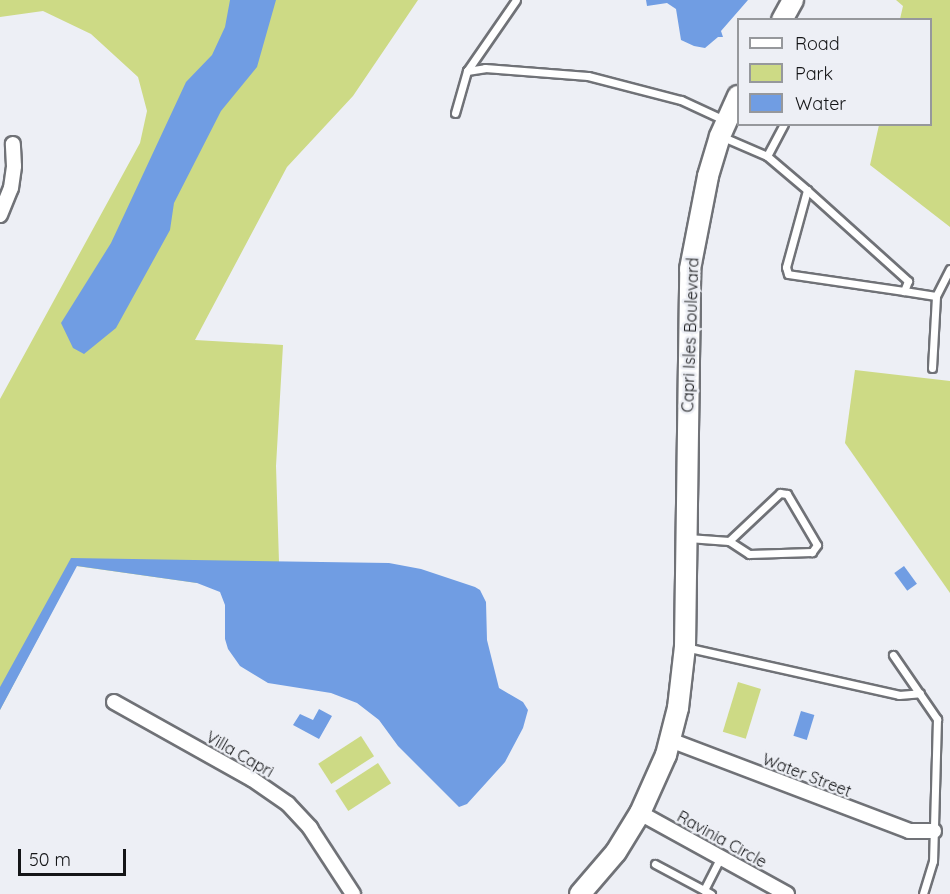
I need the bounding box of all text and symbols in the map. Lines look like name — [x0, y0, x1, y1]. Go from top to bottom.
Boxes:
legend — [737, 18, 932, 126]
text: Road — [795, 32, 840, 55]
text: Park — [795, 62, 833, 85]
text: Water — [795, 92, 846, 115]
street label: Capri Isles Boulevard — [678, 257, 702, 413]
street label: Villa Capri — [203, 727, 277, 781]
street label: Water Street — [760, 749, 854, 801]
street label: Ravinia Circle — [674, 806, 770, 872]
scale bar — [21, 837, 129, 875]
text: 50 m — [29, 848, 71, 871]

